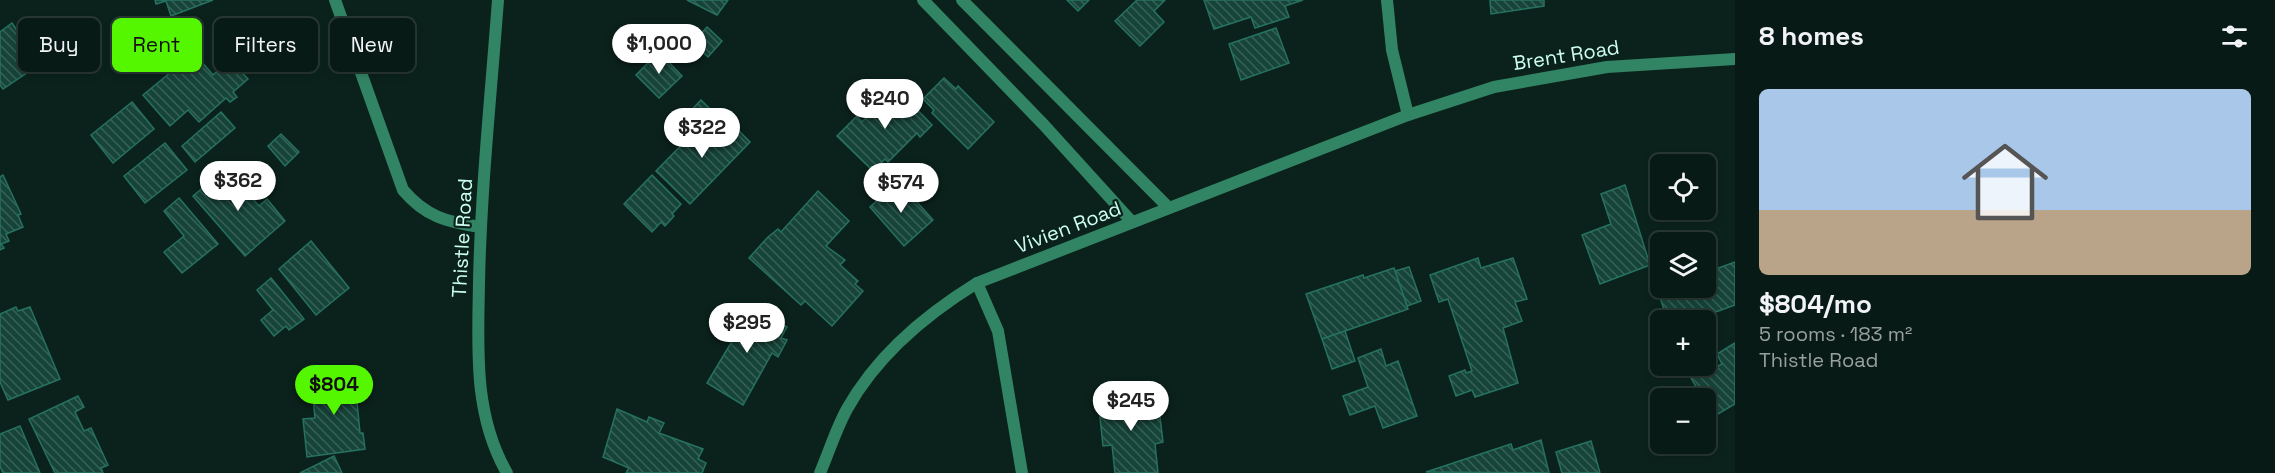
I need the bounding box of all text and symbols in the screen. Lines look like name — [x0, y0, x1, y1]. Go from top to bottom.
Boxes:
chip: Buy — [18, 18, 100, 72]
chip: Rent — [112, 18, 202, 72]
chip: Filters — [214, 18, 318, 72]
chip: New — [330, 18, 415, 72]
text: 8 homes — [1759, 19, 1864, 53]
icon: filters — [2218, 20, 2251, 53]
pin: $1,000 — [610, 24, 708, 75]
text: $1,000 — [626, 30, 692, 56]
street label: Brent Road — [1511, 34, 1621, 76]
pin: $240 — [849, 79, 921, 130]
text: $240 — [860, 85, 910, 111]
pin: $322 — [666, 108, 738, 159]
text: $322 — [678, 114, 726, 140]
icon: home — [1951, 128, 2059, 236]
map controls — [1650, 154, 1716, 454]
button: locate — [1650, 154, 1716, 220]
pin: $362 — [202, 161, 274, 212]
pin: $574 — [865, 163, 937, 214]
text: $362 — [214, 167, 262, 193]
text: $574 — [878, 169, 924, 195]
street label: Thistle Road — [446, 178, 478, 298]
street label: Vivien Road — [1011, 195, 1125, 259]
button: layers — [1650, 232, 1716, 298]
text: $804/mo — [1759, 287, 1872, 321]
pin: $295 — [711, 303, 783, 354]
text: $295 — [723, 309, 771, 335]
button: + — [1650, 310, 1716, 376]
text: 5 rooms · 183 m² — [1759, 321, 1912, 347]
text: Thistle Road — [1759, 347, 1878, 373]
pin: $804 — [298, 365, 370, 416]
text: $804 — [309, 371, 359, 397]
pin: $245 — [1095, 381, 1167, 432]
text: $245 — [1107, 387, 1155, 413]
button: − — [1650, 388, 1716, 454]

